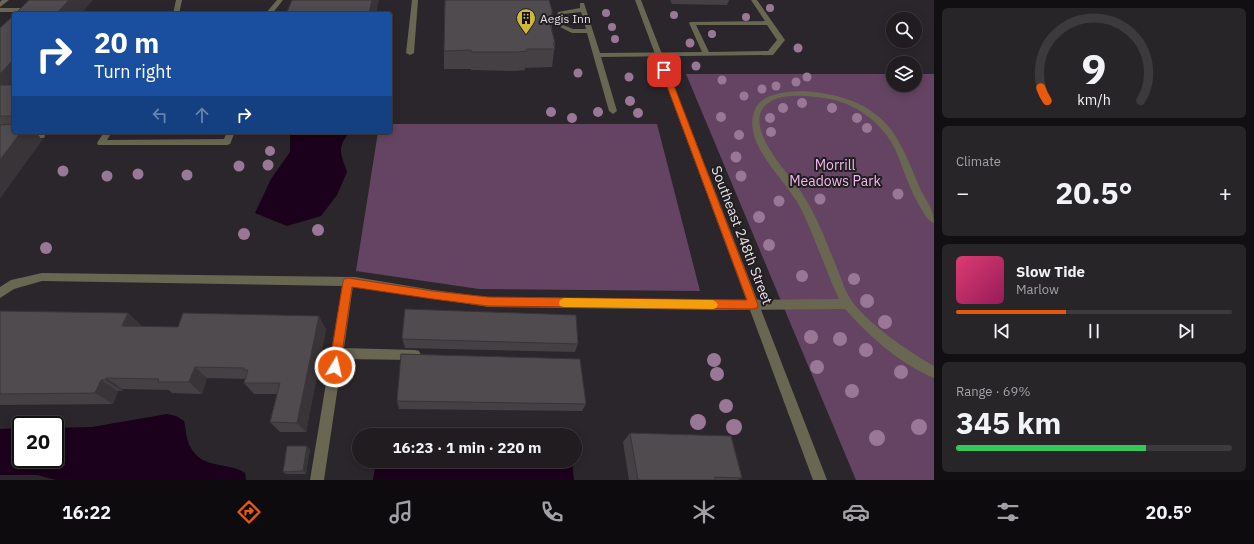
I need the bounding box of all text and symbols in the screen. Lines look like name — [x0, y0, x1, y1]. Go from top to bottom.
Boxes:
building icon: Aegis Inn — [515, 7, 537, 35]
place label: Aegis Inn — [540, 11, 591, 26]
map controls — [886, 12, 922, 92]
button: search — [886, 12, 922, 48]
text: 20 m — [94, 24, 159, 61]
icon: right — [28, 28, 80, 80]
text: 9 — [1082, 41, 1106, 95]
pin — [647, 53, 681, 87]
button: layers — [886, 56, 922, 92]
icon: arrive — [653, 59, 675, 81]
text: Turn right — [94, 60, 172, 83]
text: km/h — [1077, 90, 1111, 109]
icon: left — [149, 104, 171, 126]
icon: ahead — [191, 104, 213, 126]
icon: right — [233, 104, 255, 126]
text: Climate — [956, 153, 1001, 170]
park label: Morrill Meadows Park — [789, 156, 881, 190]
street label: Southeast 248th Street — [707, 163, 777, 307]
text: 20.5° — [1055, 173, 1133, 212]
text: − — [956, 178, 969, 207]
text: + — [1219, 178, 1232, 207]
text: Slow Tide — [1016, 262, 1085, 281]
text: Marlow — [1016, 281, 1059, 298]
icon: previous — [991, 320, 1013, 342]
icon: pause — [1083, 320, 1105, 342]
icon: next — [1175, 320, 1197, 342]
position arrow — [314, 346, 356, 388]
text: Range · 69% — [956, 383, 1030, 400]
text: 345 km — [956, 403, 1061, 442]
speed limit sign: 20 — [12, 416, 64, 468]
text: 16:23 · 1 min · 220 m — [393, 438, 541, 457]
icon: directions — [235, 498, 263, 526]
icon: music — [387, 498, 415, 526]
icon: phone — [538, 498, 566, 526]
icon: climate — [690, 498, 718, 526]
icon: car — [842, 498, 870, 526]
icon: filters — [994, 498, 1022, 526]
text: 16:22 — [62, 501, 111, 524]
text: 20.5° — [1146, 501, 1192, 524]

